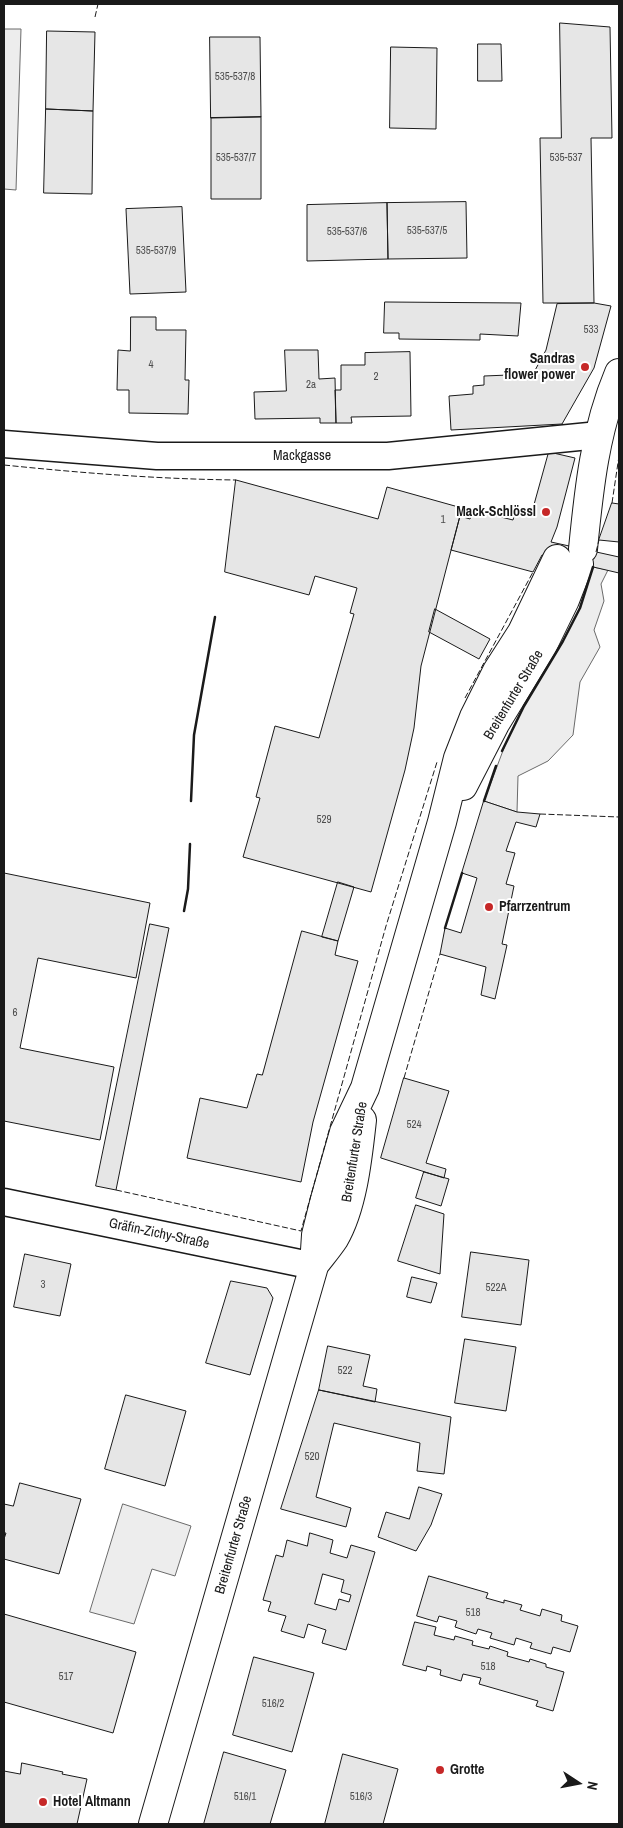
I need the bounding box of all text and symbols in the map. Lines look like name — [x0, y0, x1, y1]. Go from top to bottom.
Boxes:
house number: 535-537/8 — [215, 70, 255, 84]
house number: 535-537/7 — [216, 151, 256, 165]
house number: 535-537 — [549, 151, 583, 165]
house number: 535-537/5 — [407, 224, 447, 238]
house number: 535-537/6 — [327, 225, 367, 239]
house number: 535-537/9 — [136, 244, 176, 258]
house number: 533 — [583, 323, 599, 337]
place label: Sandras flower power — [504, 351, 575, 384]
house number: 4 — [148, 358, 154, 372]
marker: Sandras flower power — [579, 361, 591, 373]
house number: 2 — [373, 370, 379, 384]
house number: 2a — [306, 378, 316, 392]
street label: Mackgasse — [273, 448, 331, 464]
place label: Mack-Schlössl — [456, 504, 536, 520]
marker: Mack-Schlössl — [540, 506, 552, 518]
house number: 1 — [440, 513, 446, 527]
street label: Breitenfurter Straße — [481, 647, 547, 743]
house number: 529 — [316, 813, 332, 827]
place label: Pfarrzentrum — [499, 899, 570, 915]
marker: Pfarrzentrum — [483, 901, 495, 913]
house number: 6 — [12, 1006, 18, 1020]
street label: Breitenfurter Straße — [339, 1101, 371, 1203]
house number: 524 — [406, 1118, 422, 1132]
street label: Gräfin-Zichy-Straße — [107, 1215, 211, 1253]
house number: 3 — [40, 1278, 46, 1292]
house number: 522A — [485, 1281, 507, 1295]
house number: 522 — [337, 1364, 353, 1378]
house number: 520 — [304, 1450, 320, 1464]
street label: Breitenfurter Straße — [212, 1494, 256, 1596]
house number: 518 — [465, 1606, 481, 1620]
house number: 518 — [480, 1660, 496, 1674]
house number: 517 — [58, 1670, 74, 1684]
house number: 516/2 — [262, 1697, 284, 1711]
north arrow — [553, 1758, 603, 1808]
place label: Grotte — [450, 1762, 484, 1778]
marker: Grotte — [434, 1764, 446, 1776]
text: N — [583, 1780, 602, 1792]
house number: 516/1 — [234, 1790, 256, 1804]
house number: 516/3 — [350, 1790, 372, 1804]
place label: Hotel Altmann — [53, 1794, 131, 1810]
marker: Hotel Altmann — [37, 1796, 49, 1808]

